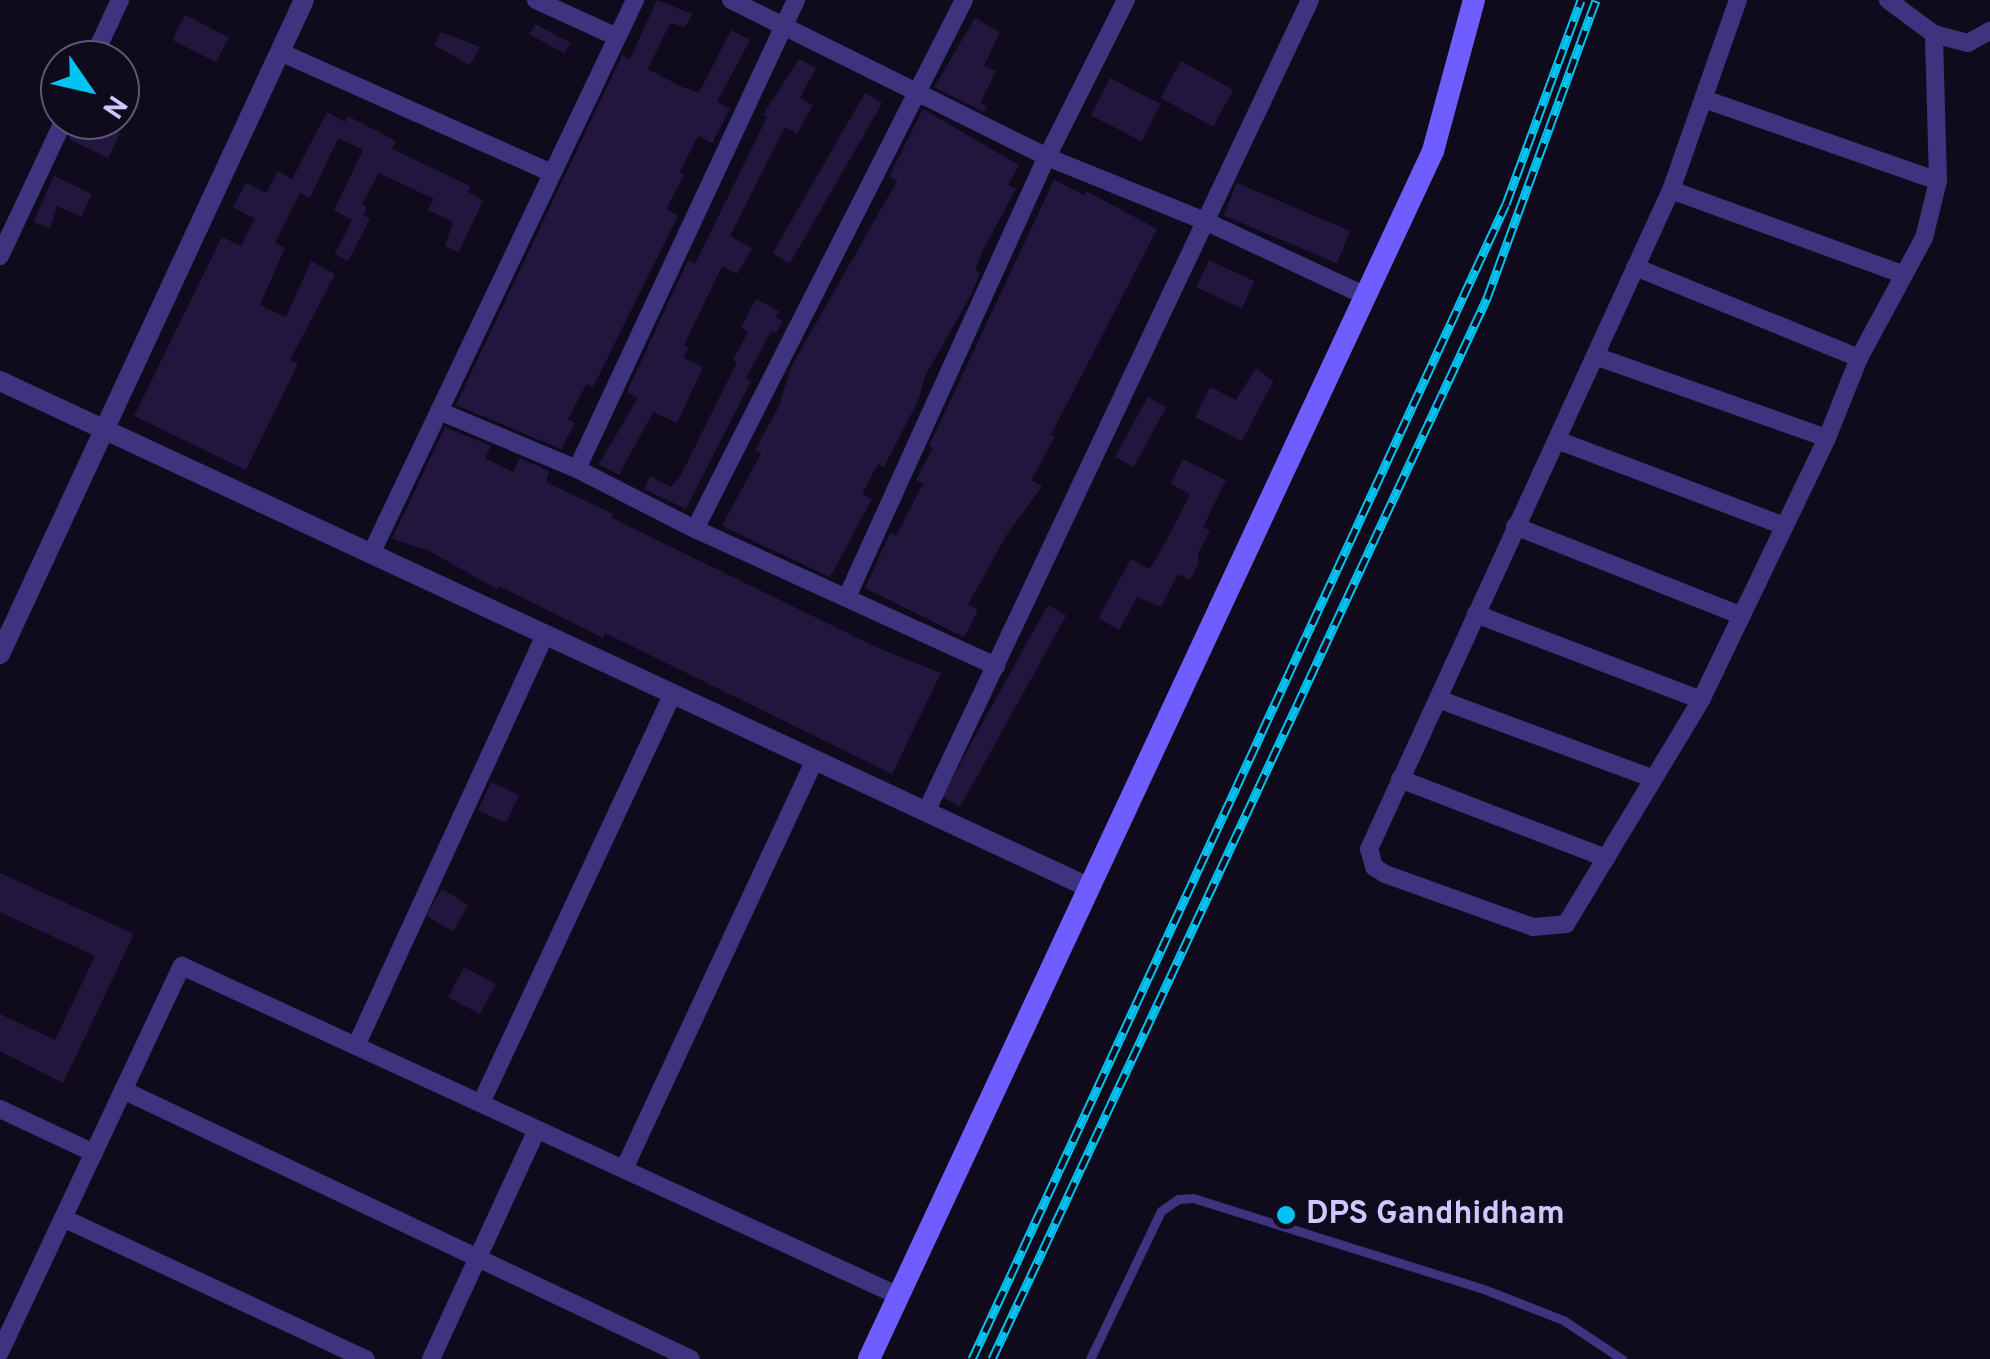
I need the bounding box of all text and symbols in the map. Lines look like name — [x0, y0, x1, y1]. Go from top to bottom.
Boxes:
north arrow — [40, 40, 140, 140]
text: N — [93, 87, 134, 124]
place label: DPS Gandhidham — [1306, 1196, 1565, 1234]
marker: DPS Gandhidham — [1275, 1204, 1297, 1226]

